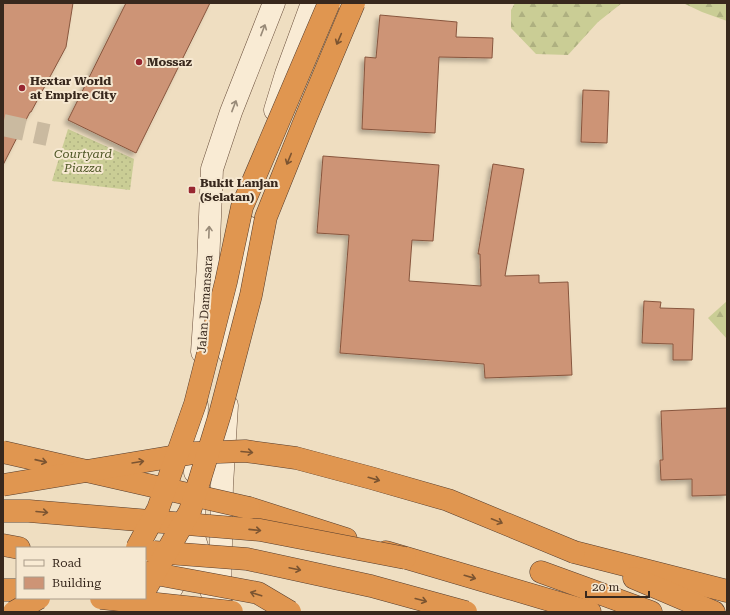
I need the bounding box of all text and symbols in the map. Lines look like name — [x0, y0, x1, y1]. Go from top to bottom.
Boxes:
one-way arrow — [260, 24, 268, 36]
one-way arrow — [335, 32, 342, 44]
place label: Mossaz — [147, 55, 192, 69]
marker: Mossaz — [134, 57, 144, 67]
place label: Hextar World at Empire City — [30, 74, 117, 102]
marker: Hextar World at Empire City — [17, 83, 27, 93]
one-way arrow — [230, 100, 238, 112]
park label: Courtyard Piazza — [54, 147, 112, 175]
one-way arrow — [285, 152, 293, 164]
place label: Bukit Lanjan (Selatan) — [200, 176, 278, 204]
marker: Bukit Lanjan (Selatan) — [187, 185, 197, 195]
one-way arrow — [205, 226, 213, 239]
street label: Jalan Damansara — [195, 254, 215, 354]
one-way arrow — [240, 448, 253, 455]
one-way arrow — [34, 457, 47, 465]
one-way arrow — [131, 457, 144, 465]
one-way arrow — [367, 476, 380, 483]
one-way arrow — [35, 509, 48, 516]
one-way arrow — [490, 517, 502, 525]
one-way arrow — [248, 526, 261, 534]
legend — [16, 547, 146, 599]
text: Road — [52, 556, 82, 570]
one-way arrow — [288, 566, 301, 574]
scale bar — [586, 573, 649, 599]
one-way arrow — [463, 574, 476, 581]
text: Building — [52, 576, 101, 590]
text: 20 m — [592, 580, 619, 594]
one-way arrow — [249, 590, 262, 597]
one-way arrow — [414, 597, 427, 604]

